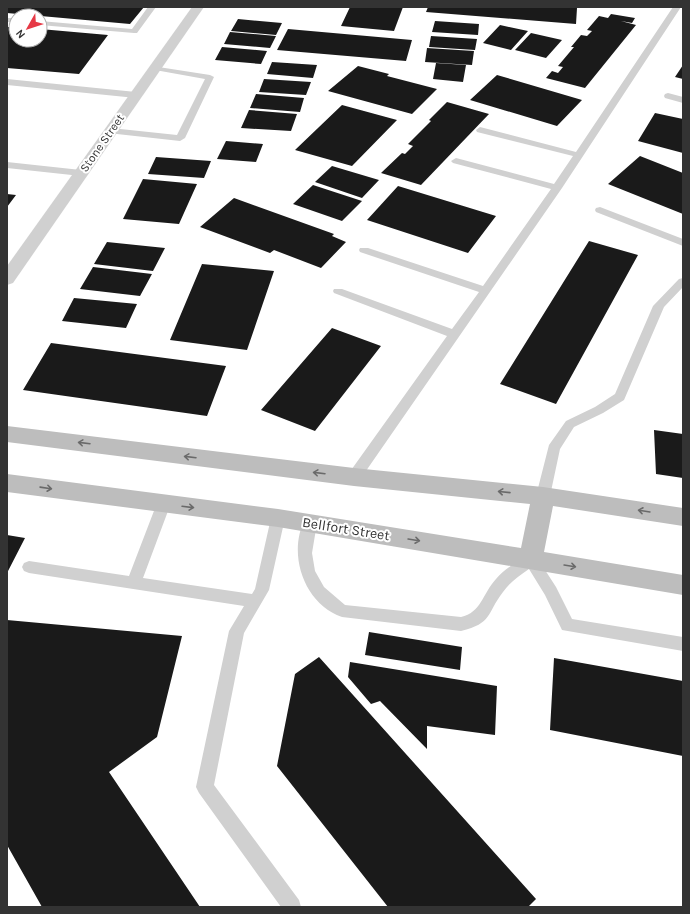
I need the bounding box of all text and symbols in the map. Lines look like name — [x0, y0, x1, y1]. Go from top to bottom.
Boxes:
north arrow — [8, 8, 48, 48]
text: N — [13, 27, 28, 41]
street label: Stone Street — [77, 111, 127, 175]
one-way arrow — [78, 440, 91, 447]
one-way arrow — [184, 453, 197, 461]
one-way arrow — [313, 469, 326, 476]
one-way arrow — [39, 484, 52, 492]
one-way arrow — [498, 488, 511, 495]
one-way arrow — [182, 503, 195, 510]
one-way arrow — [638, 507, 651, 515]
street label: Bellfort Street — [301, 514, 391, 544]
one-way arrow — [407, 537, 420, 545]
one-way arrow — [563, 562, 576, 570]

